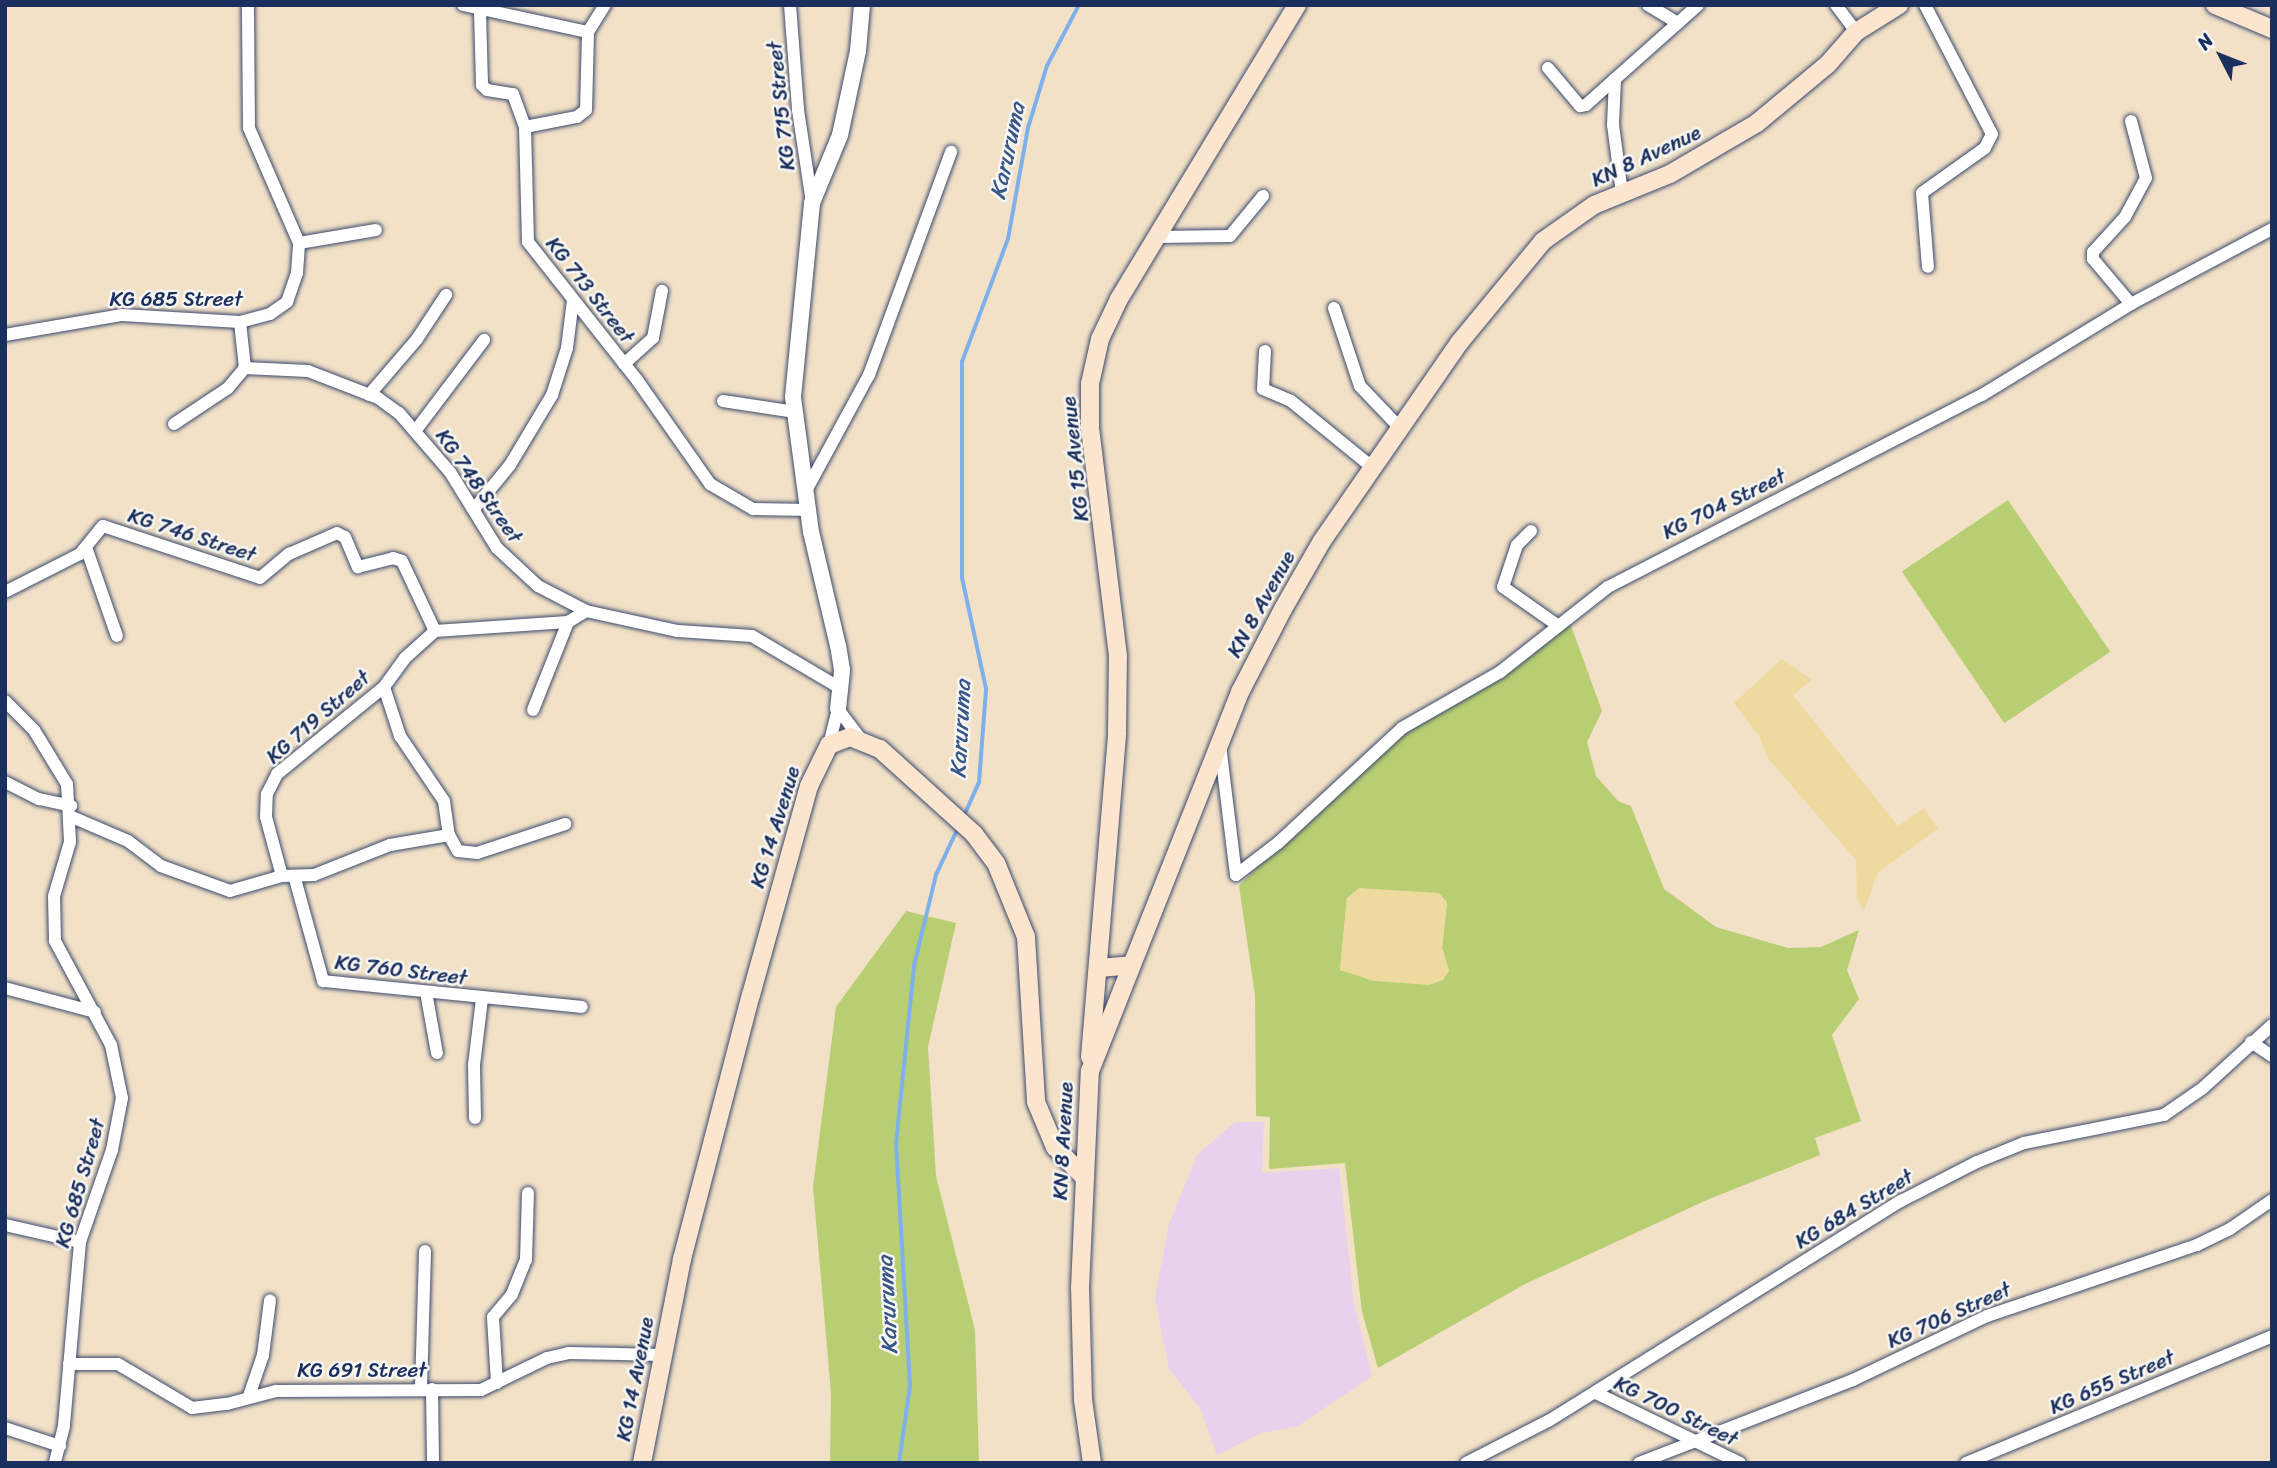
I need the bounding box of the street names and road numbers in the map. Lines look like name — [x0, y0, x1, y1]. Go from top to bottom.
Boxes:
street label: KG 715 Street — [762, 39, 800, 173]
street label: KN 8 Avenue — [1587, 120, 1705, 192]
street label: KG 713 Street — [540, 231, 640, 349]
street label: KG 685 Street — [108, 286, 244, 312]
street label: KG 15 Avenue — [1056, 395, 1094, 523]
street label: KG 748 Street — [430, 423, 528, 549]
street label: KG 704 Street — [1657, 463, 1791, 545]
street label: KG 746 Street — [124, 502, 260, 568]
street label: KN 8 Avenue — [1221, 546, 1301, 662]
street label: KG 719 Street — [260, 664, 376, 770]
street label: KG 14 Avenue — [745, 763, 805, 891]
street label: KG 760 Street — [332, 949, 470, 991]
street label: KN 8 Avenue — [1047, 1081, 1079, 1201]
street label: KG 685 Street — [49, 1115, 111, 1251]
street label: KG 684 Street — [1789, 1163, 1919, 1255]
street label: KG 706 Street — [1882, 1276, 2016, 1354]
street label: KG 14 Avenue — [611, 1315, 659, 1443]
street label: KG 655 Street — [2045, 1344, 2179, 1420]
street label: KG 691 Street — [296, 1357, 428, 1383]
street label: KG 700 Street — [1609, 1370, 1743, 1452]

